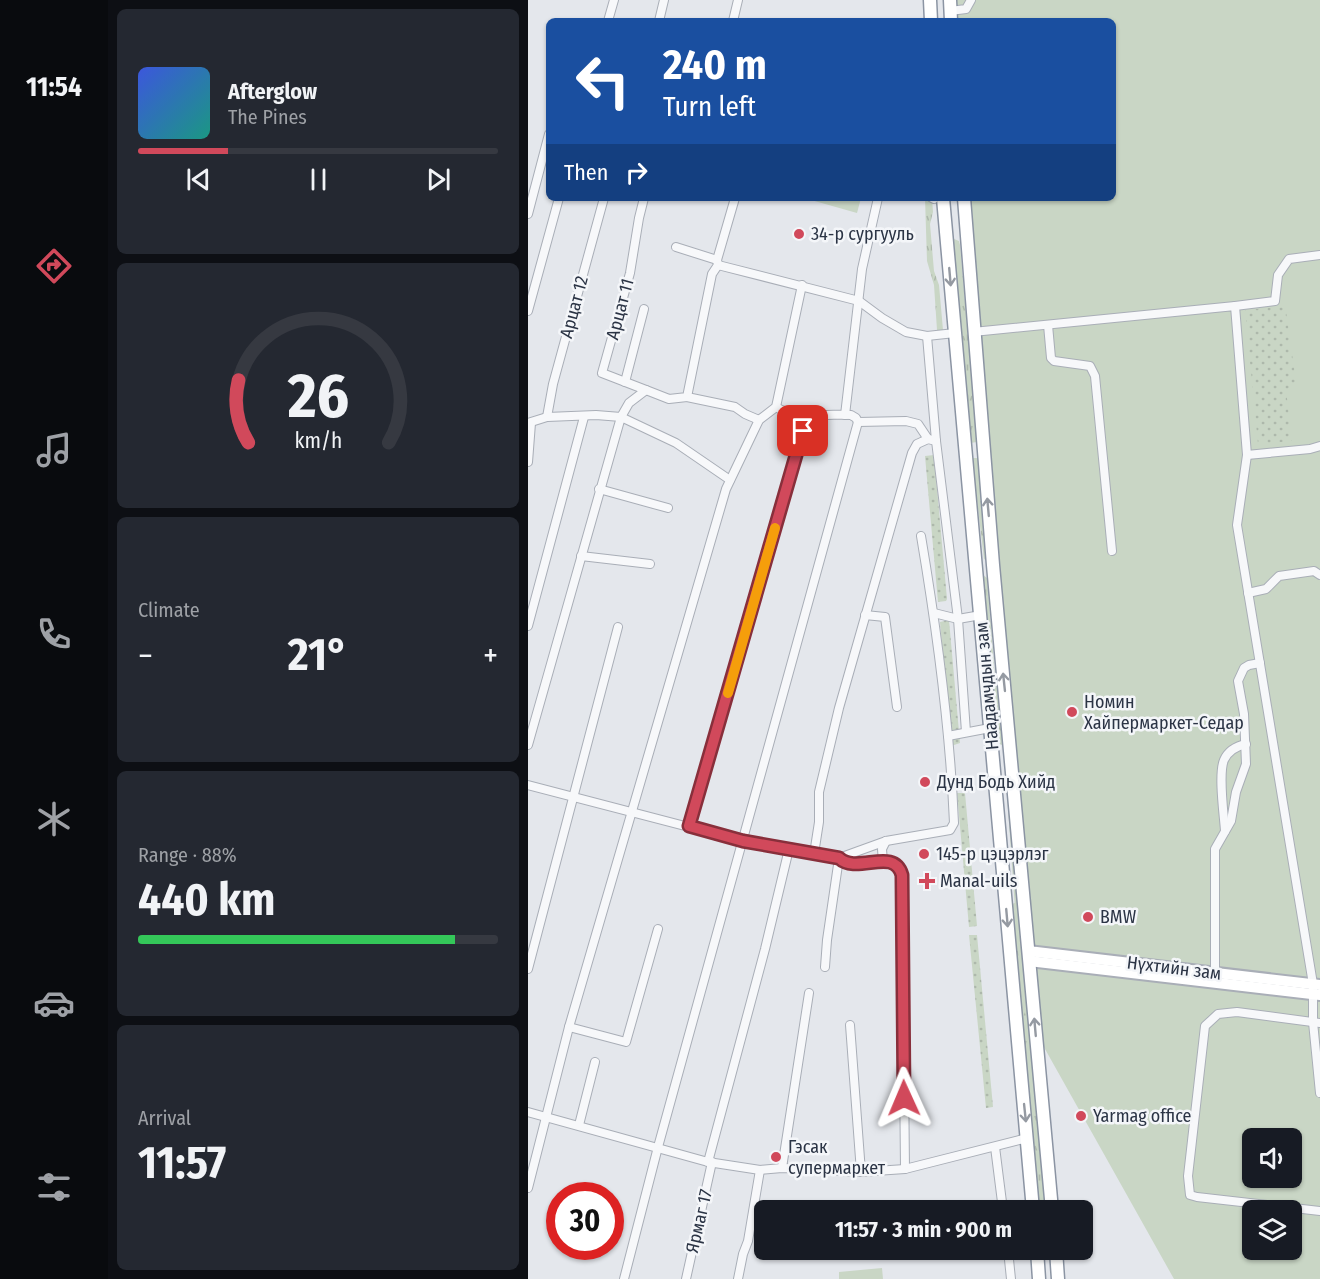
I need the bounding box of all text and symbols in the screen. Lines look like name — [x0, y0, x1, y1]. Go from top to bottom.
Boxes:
text: 240 m — [663, 40, 767, 90]
icon: left — [564, 42, 642, 120]
text: 11:54 — [26, 71, 82, 103]
text: Afterglow — [228, 78, 317, 105]
text: Turn left — [663, 91, 756, 123]
text: The Pines — [228, 105, 307, 129]
icon: right — [620, 156, 653, 189]
text: Then — [564, 159, 608, 186]
icon: previous — [182, 163, 215, 196]
icon: pause — [302, 163, 335, 196]
icon: next — [422, 163, 455, 196]
place label: 34-р сургууль — [811, 223, 914, 245]
marker: 34-р сургууль — [792, 227, 806, 241]
icon: directions — [33, 245, 75, 287]
one-way arrow — [945, 267, 956, 287]
street label: Арцат 12 — [555, 273, 593, 341]
street label: Арцат 11 — [601, 276, 639, 342]
text: 26 — [286, 359, 349, 434]
pin — [777, 405, 828, 456]
icon: arrive — [786, 414, 819, 447]
text: km/h — [294, 428, 342, 454]
icon: music — [33, 429, 75, 471]
one-way arrow — [982, 498, 993, 517]
text: Climate — [138, 598, 200, 622]
icon: phone — [33, 613, 75, 655]
street label: Наадамчдын зам — [970, 621, 1004, 751]
text: 21° — [288, 628, 348, 682]
text: − — [138, 636, 153, 676]
text: + — [483, 636, 498, 676]
one-way arrow — [998, 672, 1009, 692]
place label: Номин Хайпермаркет-Седар — [1084, 691, 1244, 734]
marker: Номин Хайпермаркет-Седар — [1065, 705, 1079, 719]
place label: Дунд Бодь Хийд — [936, 771, 1055, 793]
marker: Дунд Бодь Хийд — [918, 775, 932, 789]
icon: climate — [33, 798, 75, 840]
text: Range · 88% — [138, 843, 237, 867]
place label: 145-р цэцэрлэг — [936, 843, 1049, 865]
marker: 145-р цэцэрлэг — [917, 847, 931, 861]
place label: Manal-uils — [940, 870, 1018, 892]
marker: Manal-uils — [918, 872, 936, 890]
text: 440 km — [138, 873, 275, 927]
place label: BMW — [1100, 906, 1137, 928]
one-way arrow — [1002, 908, 1013, 928]
marker: BMW — [1081, 910, 1095, 924]
street label: Нүхтийн зам — [1126, 951, 1222, 985]
icon: car — [33, 982, 75, 1024]
one-way arrow — [1029, 1017, 1040, 1037]
position arrow — [872, 1066, 936, 1130]
one-way arrow — [1020, 1102, 1031, 1122]
place label: Yarmag office — [1093, 1105, 1192, 1127]
text: Arrival — [138, 1106, 191, 1130]
marker: Yarmag office — [1074, 1109, 1088, 1123]
map controls — [1242, 1128, 1302, 1260]
button: sound — [1242, 1128, 1302, 1188]
text: 11:57 — [138, 1136, 226, 1190]
place label: Гэсак супермаркет — [788, 1136, 886, 1179]
marker: Гэсак супермаркет — [769, 1150, 783, 1164]
icon: filters — [33, 1166, 75, 1208]
speed limit sign: 30 — [546, 1182, 624, 1260]
street label: Ярмаг 17 — [681, 1187, 717, 1255]
button: layers — [1242, 1200, 1302, 1260]
text: 11:57 · 3 min · 900 m — [835, 1216, 1012, 1243]

